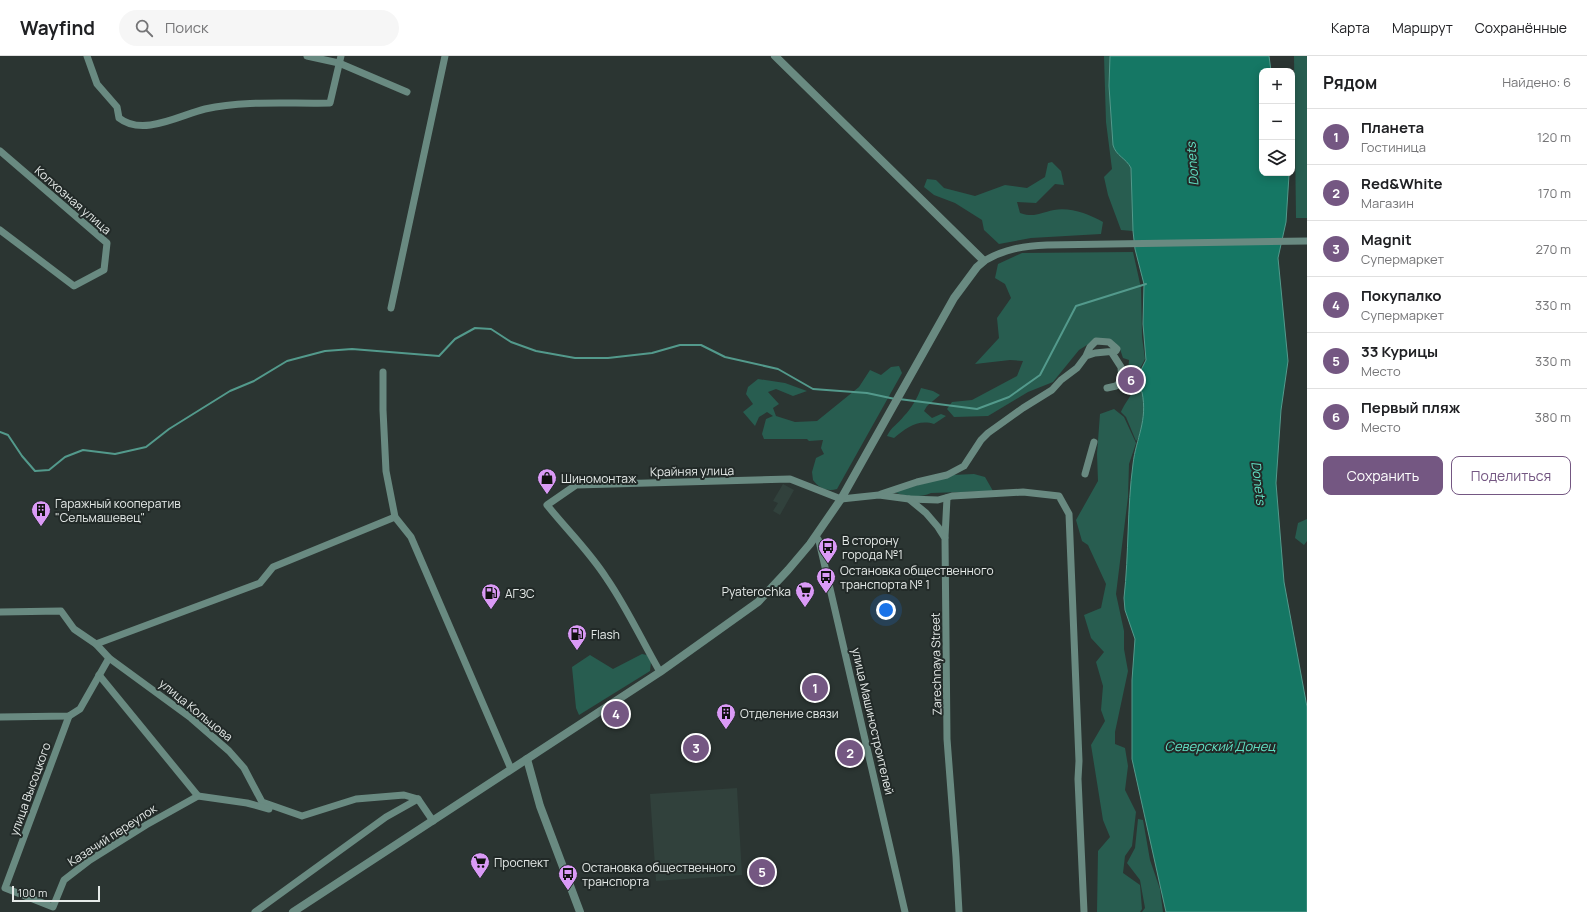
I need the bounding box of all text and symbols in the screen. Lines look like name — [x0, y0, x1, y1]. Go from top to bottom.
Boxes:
search box — [119, 10, 399, 46]
text: Wayfind — [20, 15, 95, 41]
icon: search — [133, 17, 155, 39]
text: Поиск — [165, 17, 208, 38]
text: Карта — [1331, 18, 1370, 37]
text: Маршрут — [1392, 18, 1453, 37]
text: Сохранённые — [1475, 18, 1567, 37]
map controls — [1259, 68, 1295, 176]
button: + — [1259, 68, 1295, 104]
text: Рядом — [1323, 71, 1377, 94]
text: Найдено: 6 — [1502, 73, 1571, 91]
button: − — [1259, 104, 1295, 140]
text: Планета — [1361, 117, 1424, 138]
text: 1 — [1333, 128, 1339, 146]
text: 120 m — [1537, 128, 1571, 146]
text: Гостиница — [1361, 138, 1426, 156]
water label: Donets — [1181, 140, 1203, 186]
button: layers — [1259, 140, 1295, 176]
street label: Колхозная улица — [31, 162, 115, 238]
text: Red&White — [1361, 173, 1443, 194]
text: 2 — [1332, 184, 1340, 202]
text: 170 m — [1538, 184, 1571, 202]
text: Магазин — [1361, 194, 1414, 212]
text: Magnit — [1361, 229, 1412, 250]
text: 3 — [1332, 240, 1340, 258]
text: 270 m — [1536, 240, 1571, 258]
text: Супермаркет — [1361, 250, 1444, 268]
text: Покупалко — [1361, 285, 1442, 306]
text: 4 — [1332, 296, 1340, 314]
text: 330 m — [1535, 296, 1571, 314]
text: Супермаркет — [1361, 306, 1444, 324]
text: 33 Курицы — [1361, 341, 1438, 362]
text: 5 — [1332, 352, 1340, 370]
text: 330 m — [1535, 352, 1571, 370]
text: Место — [1361, 362, 1401, 380]
pin: 6 — [1118, 365, 1144, 395]
text: Первый пляж — [1361, 397, 1460, 418]
text: 6 — [1332, 408, 1340, 426]
text: 380 m — [1535, 408, 1571, 426]
text: Место — [1361, 418, 1401, 436]
button: Сохранить — [1323, 456, 1443, 495]
button: Поделиться — [1451, 456, 1571, 495]
water label: Donets — [1247, 460, 1271, 507]
street label: Крайняя улица — [650, 462, 734, 480]
shop icon: Шиномонтаж — [536, 467, 558, 495]
place label: Шиномонтаж — [561, 470, 637, 487]
place label: Гаражный кооператив "Сельмашевец" — [55, 495, 181, 526]
building icon: Гаражный кооператив "Сельмашевец" — [30, 499, 52, 527]
place label: В сторону города №1 — [842, 532, 903, 563]
bus stop icon: В сторону города №1 — [817, 536, 839, 564]
place label: Остановка общественного транспорта № 1 — [840, 562, 993, 593]
bus stop icon: Остановка общественного транспорта № 1 — [815, 566, 837, 594]
supermarket icon: Pyaterochka — [794, 580, 816, 608]
fuel station icon: АГЗС — [480, 582, 502, 610]
place label: Pyaterochka — [722, 583, 791, 600]
place label: АГЗС — [505, 585, 535, 602]
your location — [876, 600, 896, 620]
street label: Zarechnaya Street — [927, 612, 945, 716]
fuel station icon: Flash — [566, 623, 588, 651]
place label: Flash — [591, 626, 620, 643]
street label: улица Машиностроителей — [848, 646, 898, 796]
pin: 1 — [802, 673, 828, 703]
street label: улица Кольцова — [155, 675, 237, 745]
pin: 4 — [603, 699, 629, 729]
building icon: Отделение связи — [715, 702, 737, 730]
place label: Отделение связи — [740, 705, 839, 722]
pin: 3 — [683, 733, 709, 763]
water label: Северский Донец — [1165, 737, 1276, 755]
pin: 2 — [837, 738, 863, 768]
street label: улица Высоцкого — [5, 740, 55, 838]
street label: Казачий переулок — [64, 799, 161, 870]
supermarket icon: Проспект — [469, 851, 491, 879]
place label: Проспект — [494, 854, 549, 871]
pin: 5 — [749, 857, 775, 887]
place label: Остановка общественного транспорта — [582, 859, 735, 890]
bus stop icon: Остановка общественного транспорта — [557, 863, 579, 891]
scale bar — [12, 884, 100, 903]
text: 100 m — [18, 885, 47, 900]

